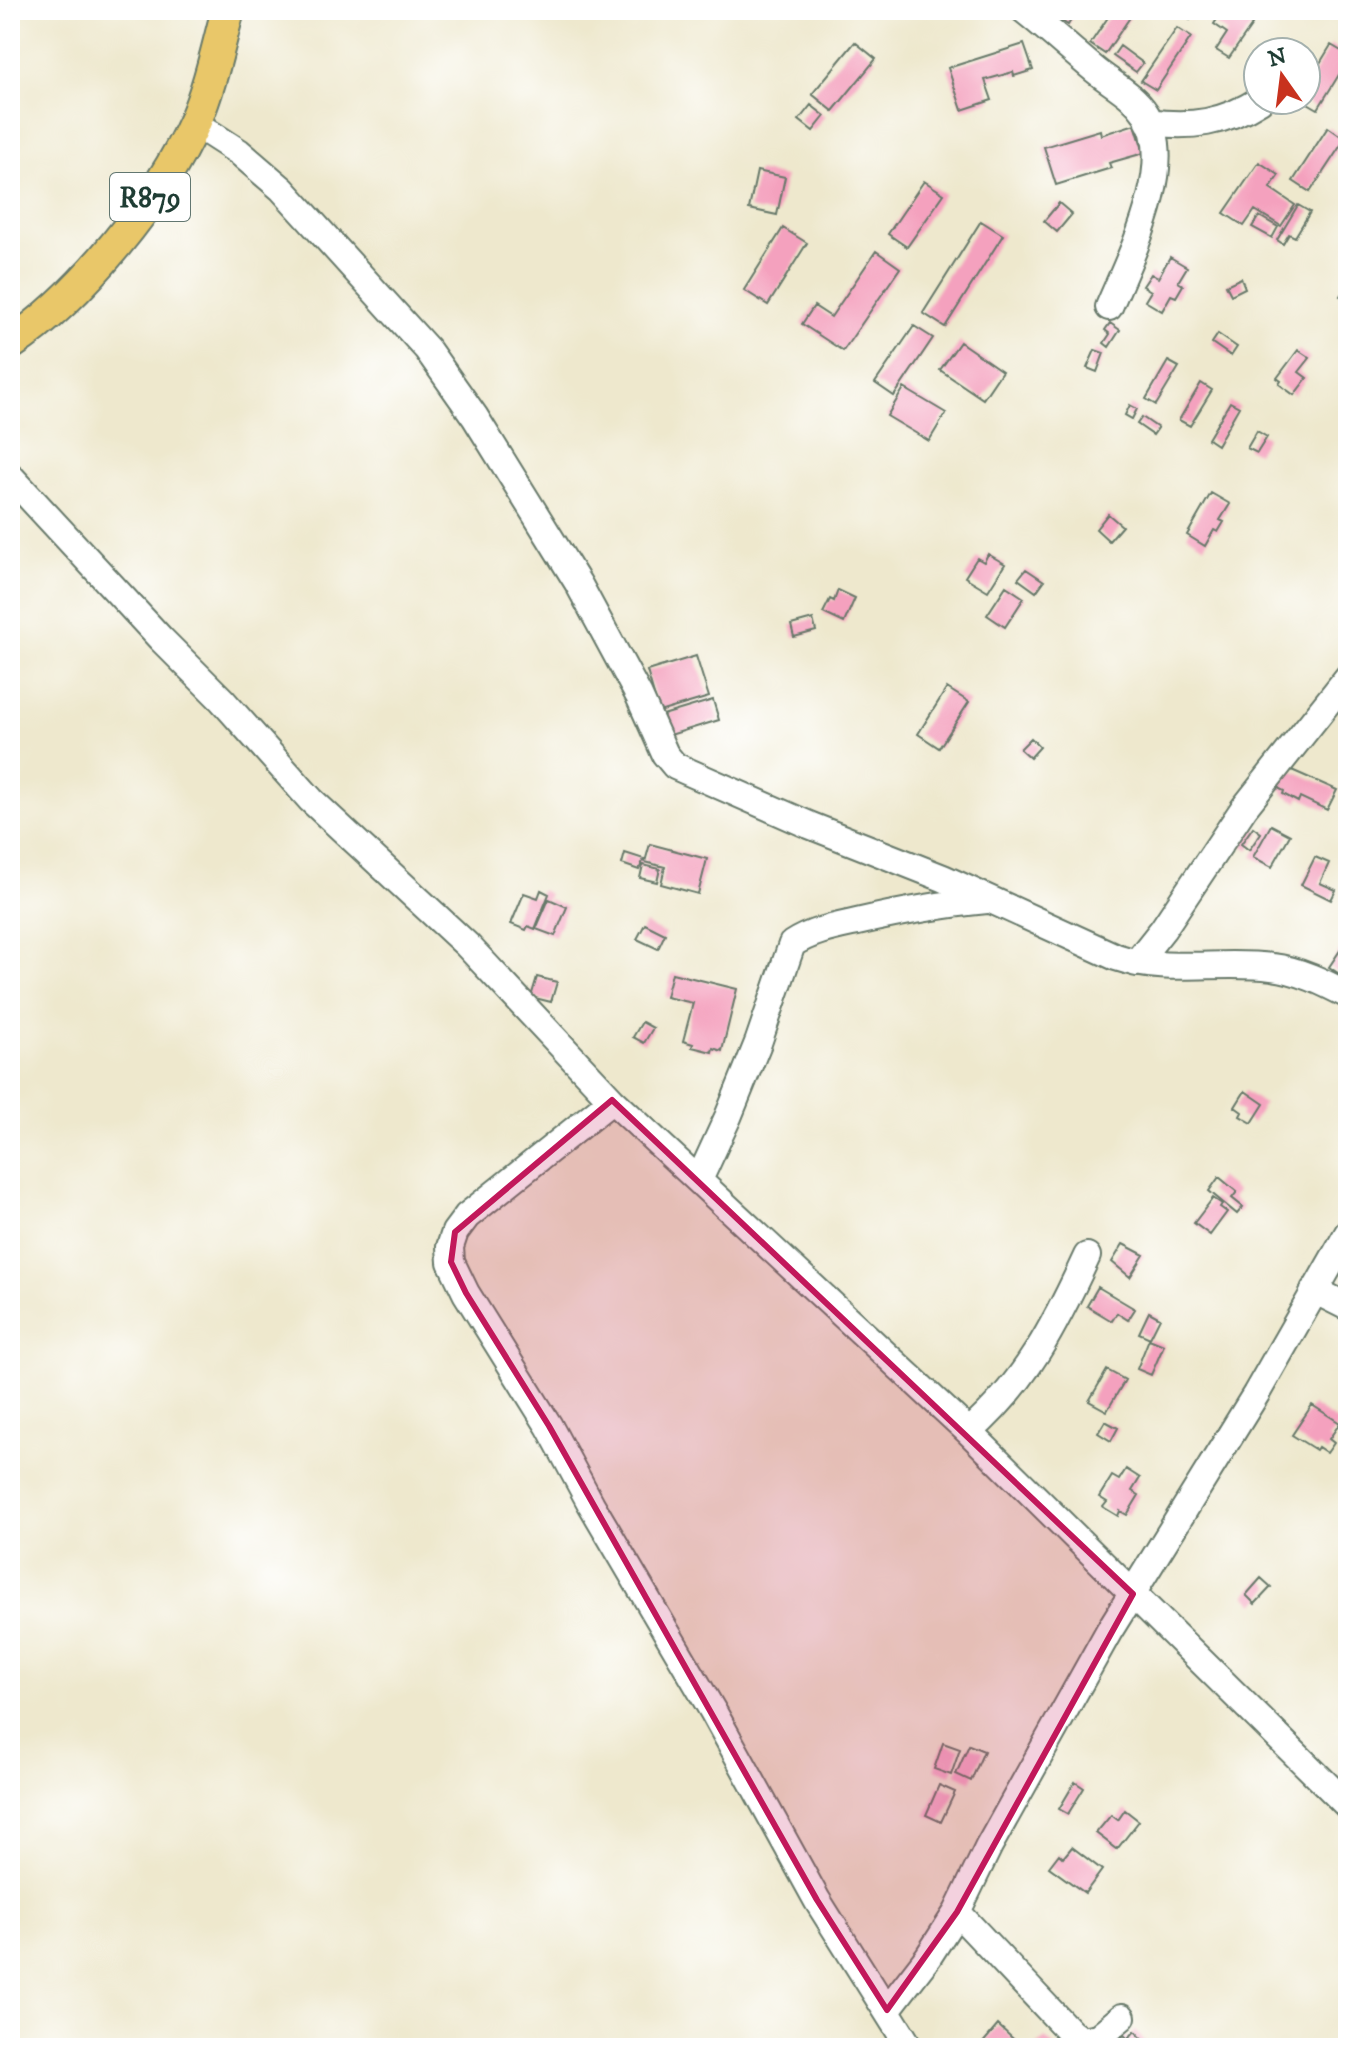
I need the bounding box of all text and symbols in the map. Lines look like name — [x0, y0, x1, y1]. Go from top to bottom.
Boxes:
north arrow — [1242, 36, 1322, 116]
text: N — [1265, 43, 1290, 73]
road number: R879 — [110, 173, 190, 221]

